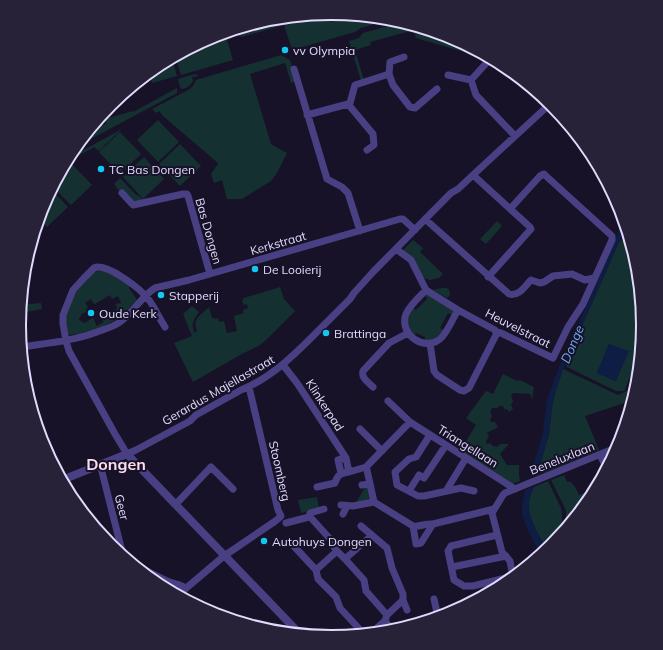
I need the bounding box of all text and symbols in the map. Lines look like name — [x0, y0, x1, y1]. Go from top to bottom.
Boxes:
place label: vv Olympia — [293, 43, 355, 58]
marker: vv Olympia — [280, 45, 290, 55]
place label: TC Bas Dongen — [109, 162, 195, 177]
marker: TC Bas Dongen — [96, 164, 106, 174]
street label: Bas Dongen — [192, 196, 226, 266]
street label: Kerkstraat — [248, 228, 308, 258]
place label: De Looierij — [263, 262, 321, 277]
marker: De Looierij — [250, 264, 260, 274]
place label: Stapperij — [169, 288, 219, 303]
marker: Stapperij — [156, 290, 166, 300]
street label: Heuvelstraat — [483, 305, 553, 351]
place label: Oude Kerk — [99, 306, 157, 321]
marker: Oude Kerk — [86, 308, 96, 318]
water label: Donge — [557, 323, 587, 365]
place label: Brattinga — [334, 326, 386, 341]
marker: Brattinga — [321, 328, 331, 338]
street label: Gerardus Majellastraat — [159, 352, 277, 428]
street label: Klinkerpad — [303, 376, 347, 434]
street label: Triangellaan — [435, 421, 501, 471]
street label: Beneluxlaan — [527, 438, 597, 478]
street label: Stoomberg — [266, 440, 294, 502]
district label: Dongen — [86, 454, 146, 474]
street label: Geer — [112, 492, 133, 522]
place label: Autohuys Dongen — [272, 534, 372, 549]
marker: Autohuys Dongen — [259, 536, 269, 546]

